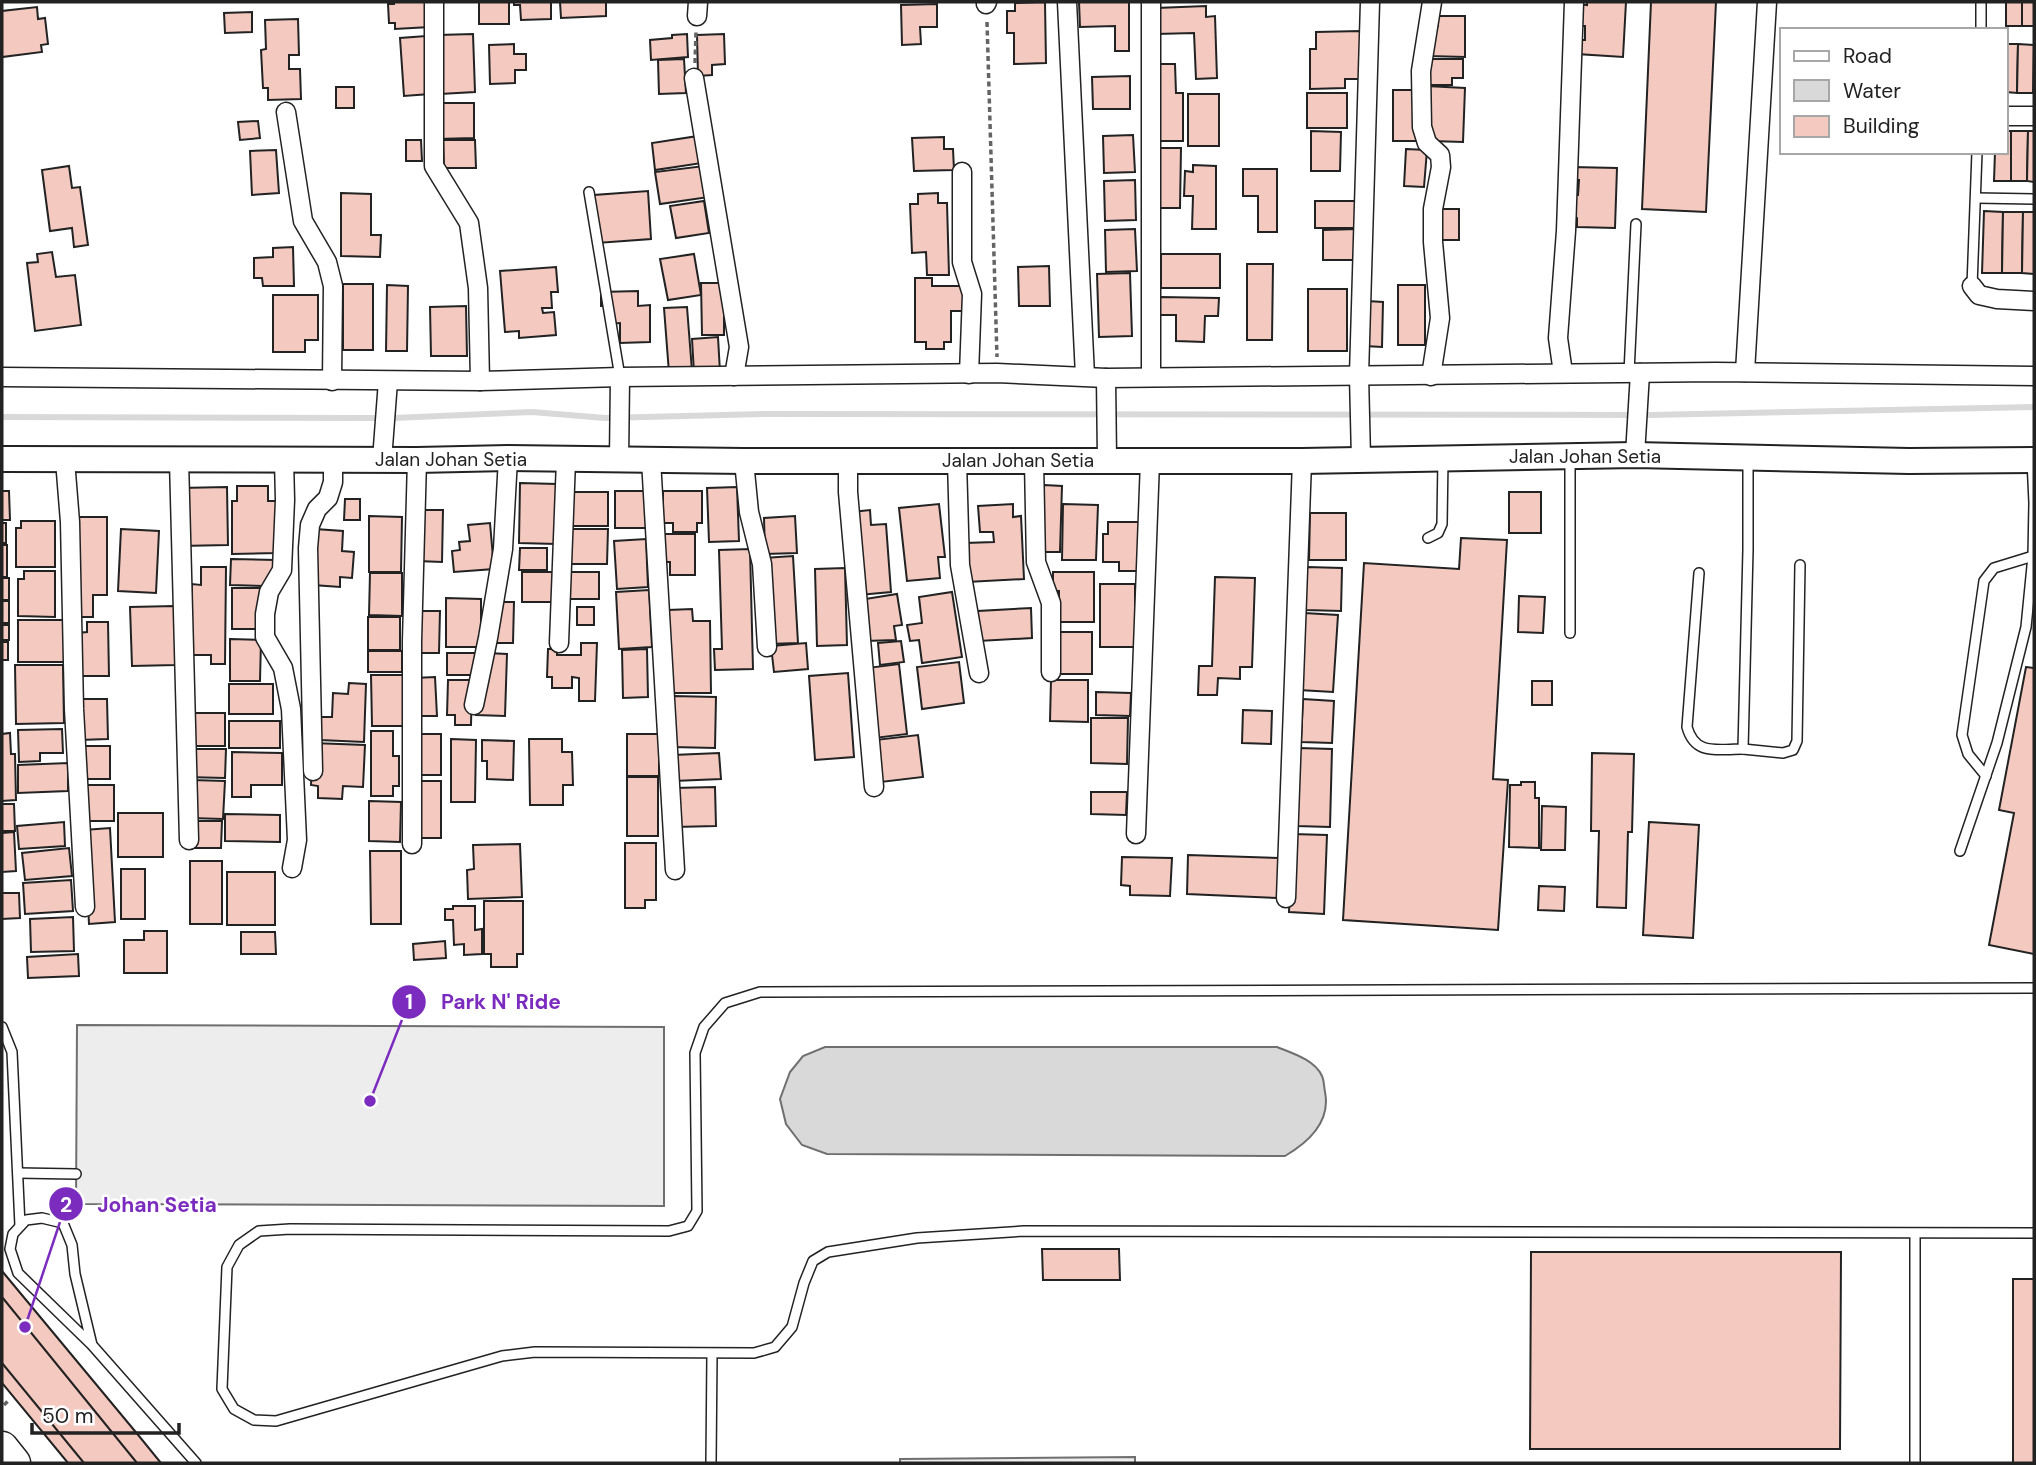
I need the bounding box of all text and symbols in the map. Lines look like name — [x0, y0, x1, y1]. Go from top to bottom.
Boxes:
legend — [1780, 28, 2008, 154]
text: Road — [1843, 42, 1892, 70]
text: Water — [1843, 77, 1901, 105]
text: Building — [1843, 112, 1920, 140]
street label: Jalan Johan Setia — [1509, 444, 1661, 469]
street label: Jalan Johan Setia — [375, 447, 527, 472]
street label: Jalan Johan Setia — [942, 448, 1094, 473]
callout: Park N' Ride — [392, 981, 575, 1023]
text: 1 — [405, 988, 413, 1016]
text: Park N' Ride — [441, 988, 561, 1016]
callout: Johan Setia — [49, 1183, 231, 1225]
text: 2 — [60, 1191, 72, 1219]
text: Johan Setia — [97, 1191, 217, 1219]
scale bar — [32, 1392, 178, 1436]
text: 50 m — [42, 1402, 93, 1430]

